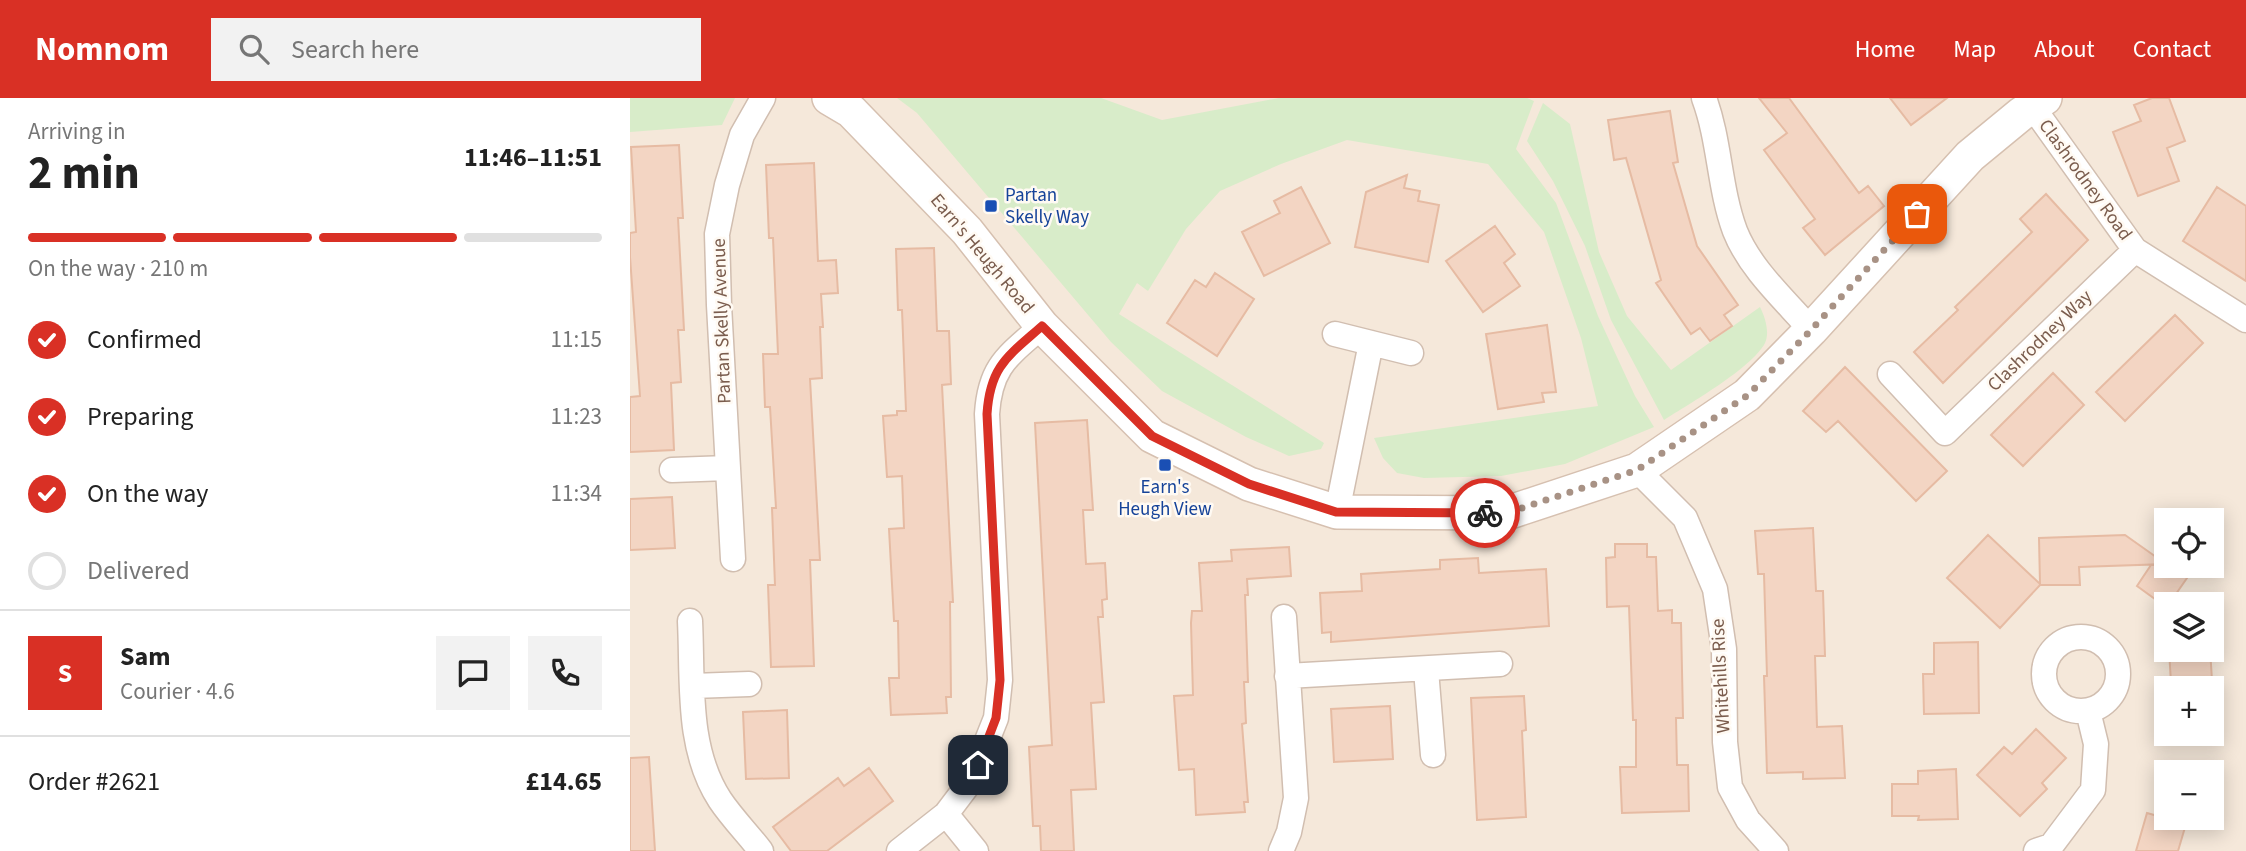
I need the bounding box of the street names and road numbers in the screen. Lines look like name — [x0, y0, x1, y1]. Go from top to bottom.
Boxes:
street label: Clashrodney Road — [2032, 114, 2138, 246]
street label: Earn's Heugh Road — [924, 188, 1040, 320]
street label: Partan Skelly Avenue — [706, 238, 738, 404]
street label: Clashrodney Way — [1982, 284, 2099, 398]
street label: Whitehills Rise — [1705, 618, 1737, 734]

